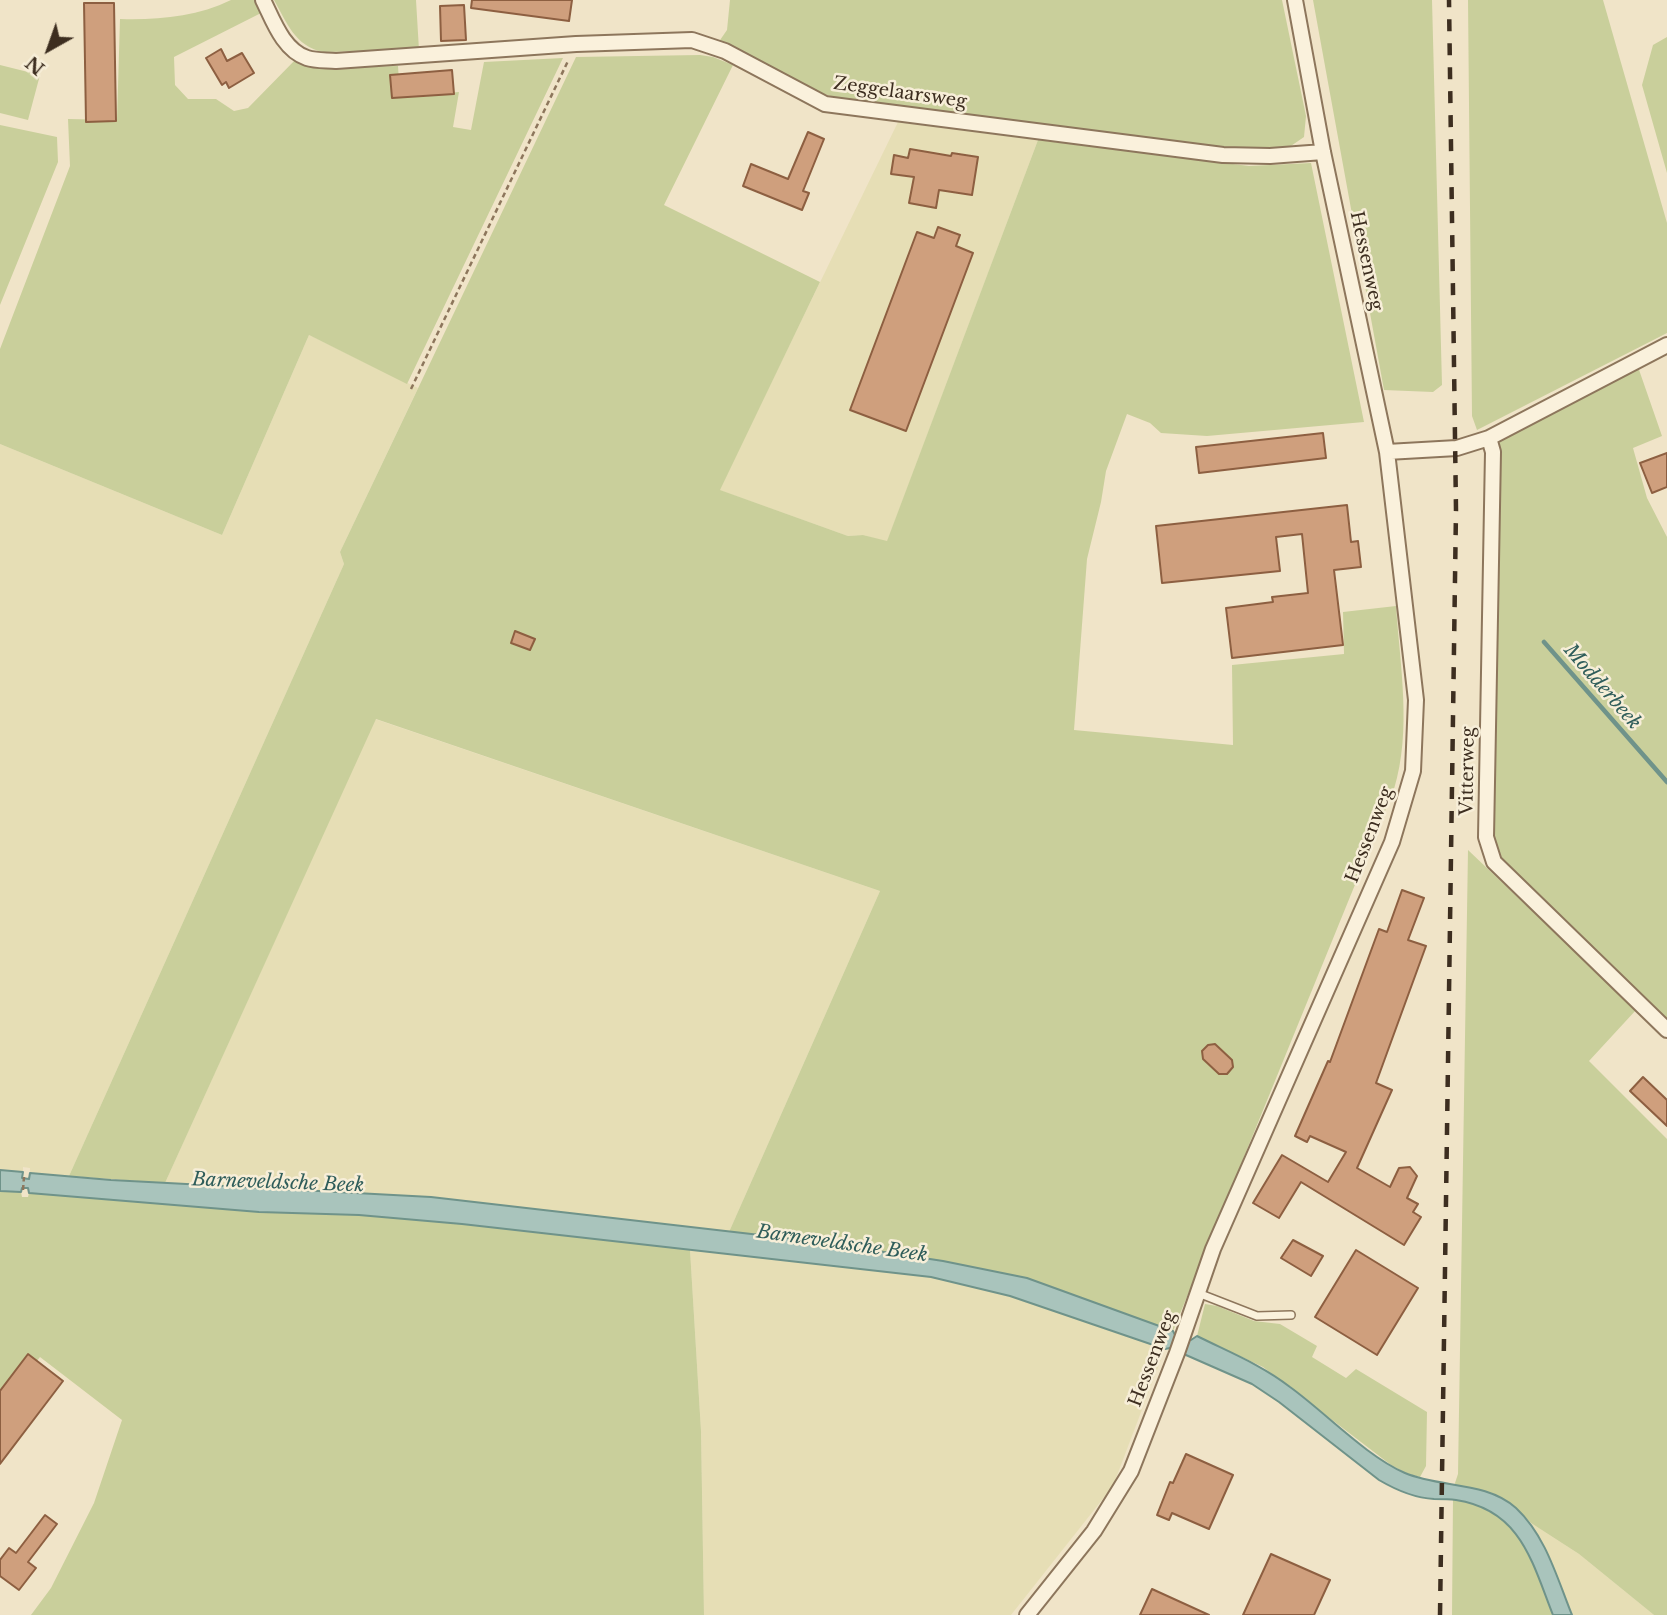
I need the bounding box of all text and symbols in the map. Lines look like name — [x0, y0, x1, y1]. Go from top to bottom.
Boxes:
north arrow — [14, 14, 84, 84]
text: N — [21, 51, 49, 80]
street label: Zeggelaarsweg — [832, 73, 968, 113]
street label: Hessenweg — [1345, 209, 1387, 313]
water label: Modderbeek — [1559, 640, 1645, 734]
street label: Vitterweg — [1456, 726, 1480, 816]
street label: Hessenweg — [1342, 784, 1398, 886]
water label: Barneveldsche Beek — [192, 1169, 364, 1197]
water label: Barneveldsche Beek — [755, 1221, 929, 1267]
street label: Hessenweg — [1125, 1308, 1181, 1410]

